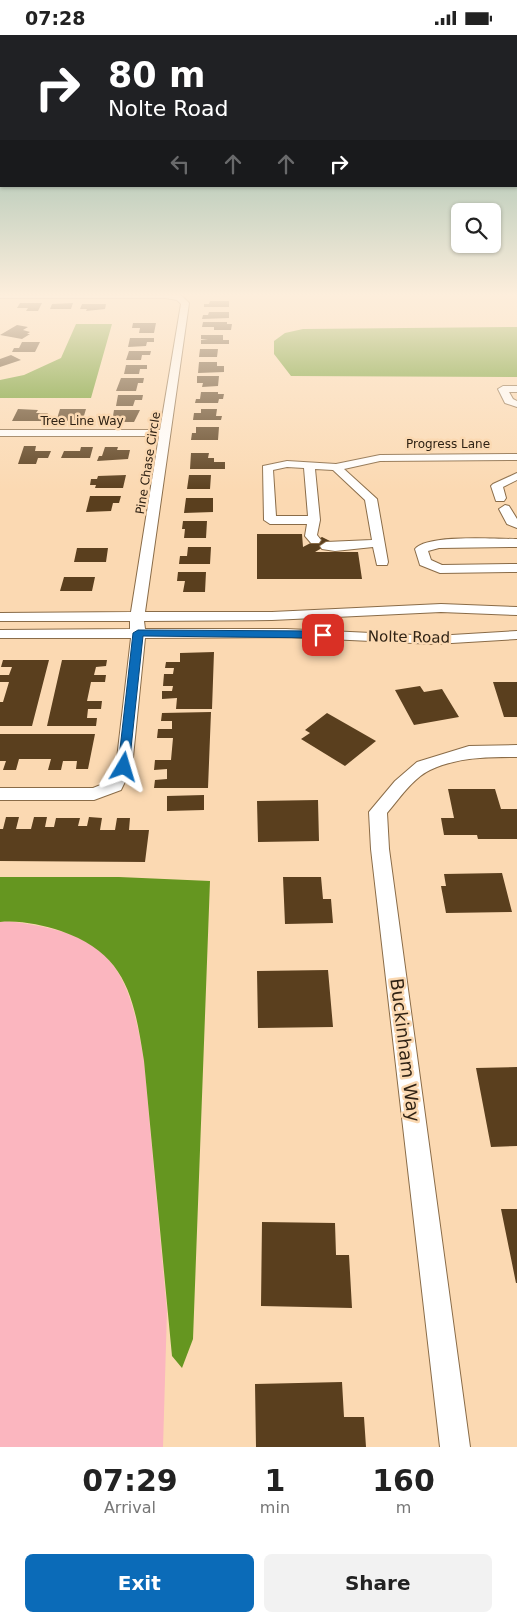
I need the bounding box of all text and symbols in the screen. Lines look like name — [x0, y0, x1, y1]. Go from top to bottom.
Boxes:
text: 07:28 — [25, 7, 85, 29]
icon: right — [25, 55, 90, 120]
text: 80 m — [108, 55, 205, 95]
text: Nolte Road — [108, 96, 228, 121]
icon: left — [166, 150, 194, 178]
icon: ahead — [219, 150, 247, 178]
icon: ahead — [272, 150, 300, 178]
icon: right — [325, 150, 353, 178]
map controls — [451, 203, 501, 253]
button: search — [451, 203, 501, 253]
street label: Pine Chase Circle — [133, 411, 163, 515]
street label: Tree Line Way — [39, 414, 124, 428]
street label: Progress Lane — [406, 437, 490, 451]
pin — [302, 614, 344, 656]
icon: arrive — [309, 621, 337, 649]
street label: Nolte Road — [368, 627, 450, 647]
position arrow — [97, 740, 149, 792]
street label: Buckinham Way — [386, 977, 425, 1123]
text: 07:29 — [82, 1463, 178, 1498]
text: 1 — [264, 1463, 285, 1498]
text: 160 — [372, 1463, 435, 1498]
text: Arrival — [104, 1498, 156, 1517]
text: min — [260, 1498, 290, 1517]
text: m — [396, 1498, 411, 1517]
button: Exit — [25, 1554, 254, 1612]
button: Share — [264, 1554, 492, 1612]

